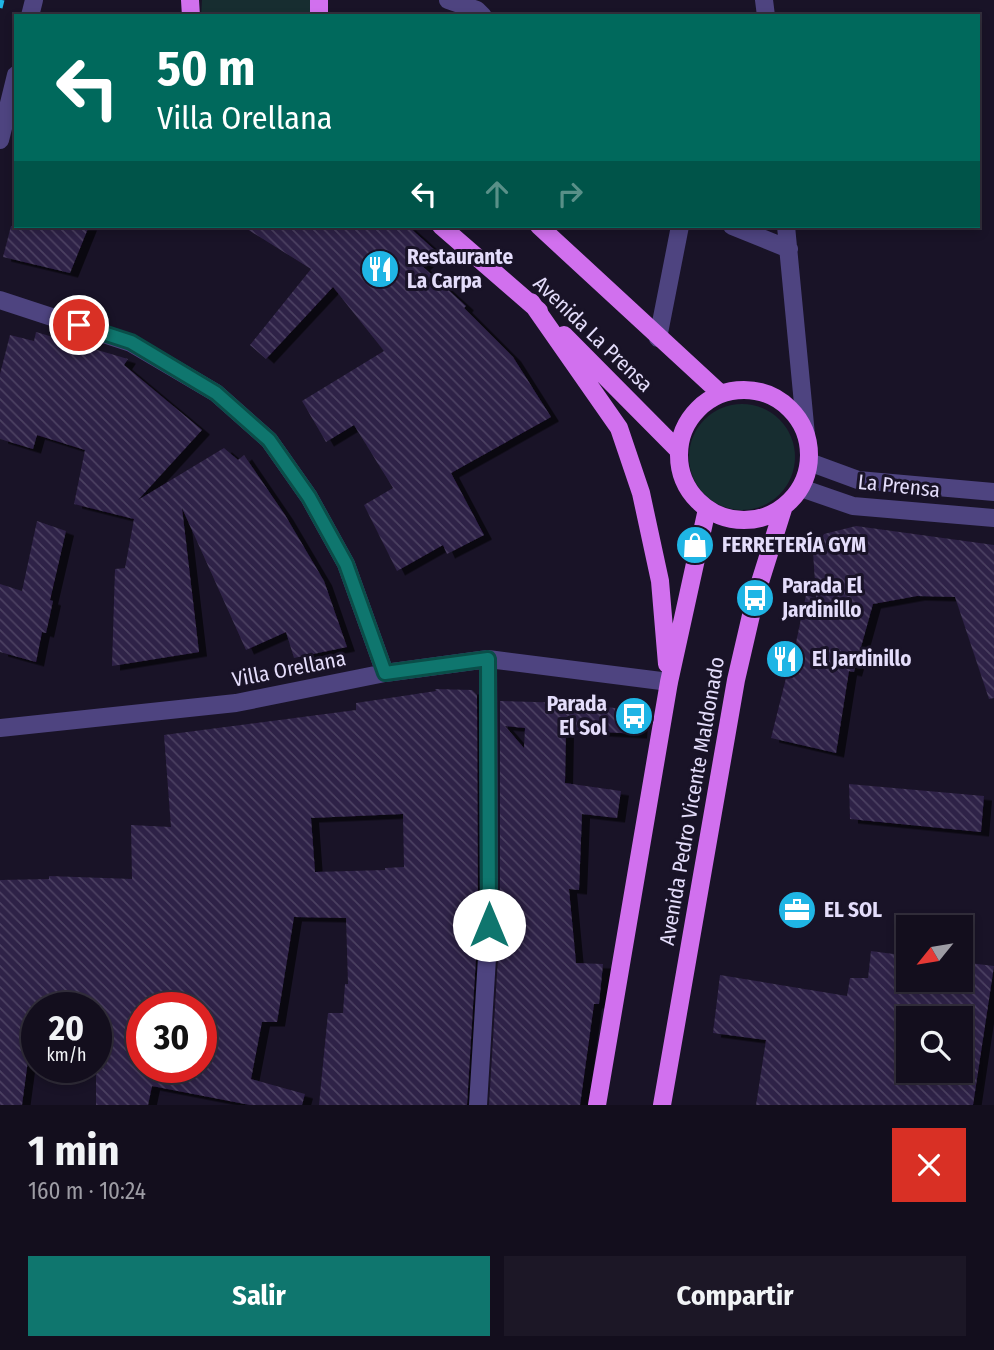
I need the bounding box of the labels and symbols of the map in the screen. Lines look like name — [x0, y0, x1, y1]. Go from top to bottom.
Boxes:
place label: Restaurante La Carpa — [407, 244, 513, 294]
restaurant icon: Restaurante La Carpa — [359, 248, 401, 290]
street label: Avenida La Prensa — [528, 271, 658, 397]
pin — [49, 295, 109, 355]
street label: La Prensa — [857, 469, 941, 503]
shop icon: FERRETERÍA GYM — [674, 524, 716, 566]
place label: FERRETERÍA GYM — [722, 531, 866, 558]
place label: Parada El Jardinillo — [781, 573, 862, 623]
bus stop icon: Parada El Jardinillo — [734, 577, 776, 619]
restaurant icon: El Jardinillo — [764, 638, 806, 680]
street label: Villa Orellana — [230, 645, 348, 693]
place label: El Jardinillo — [812, 646, 911, 672]
street label: Avenida Pedro Vicente Maldonado — [654, 655, 730, 947]
place label: Parada El Sol — [547, 691, 607, 741]
bus stop icon: Parada El Sol — [613, 695, 655, 737]
position arrow — [452, 888, 526, 962]
office icon: EL SOL — [776, 889, 818, 931]
place label: EL SOL — [824, 897, 882, 923]
north arrow — [896, 915, 973, 992]
speed limit sign: 30 — [126, 992, 217, 1083]

